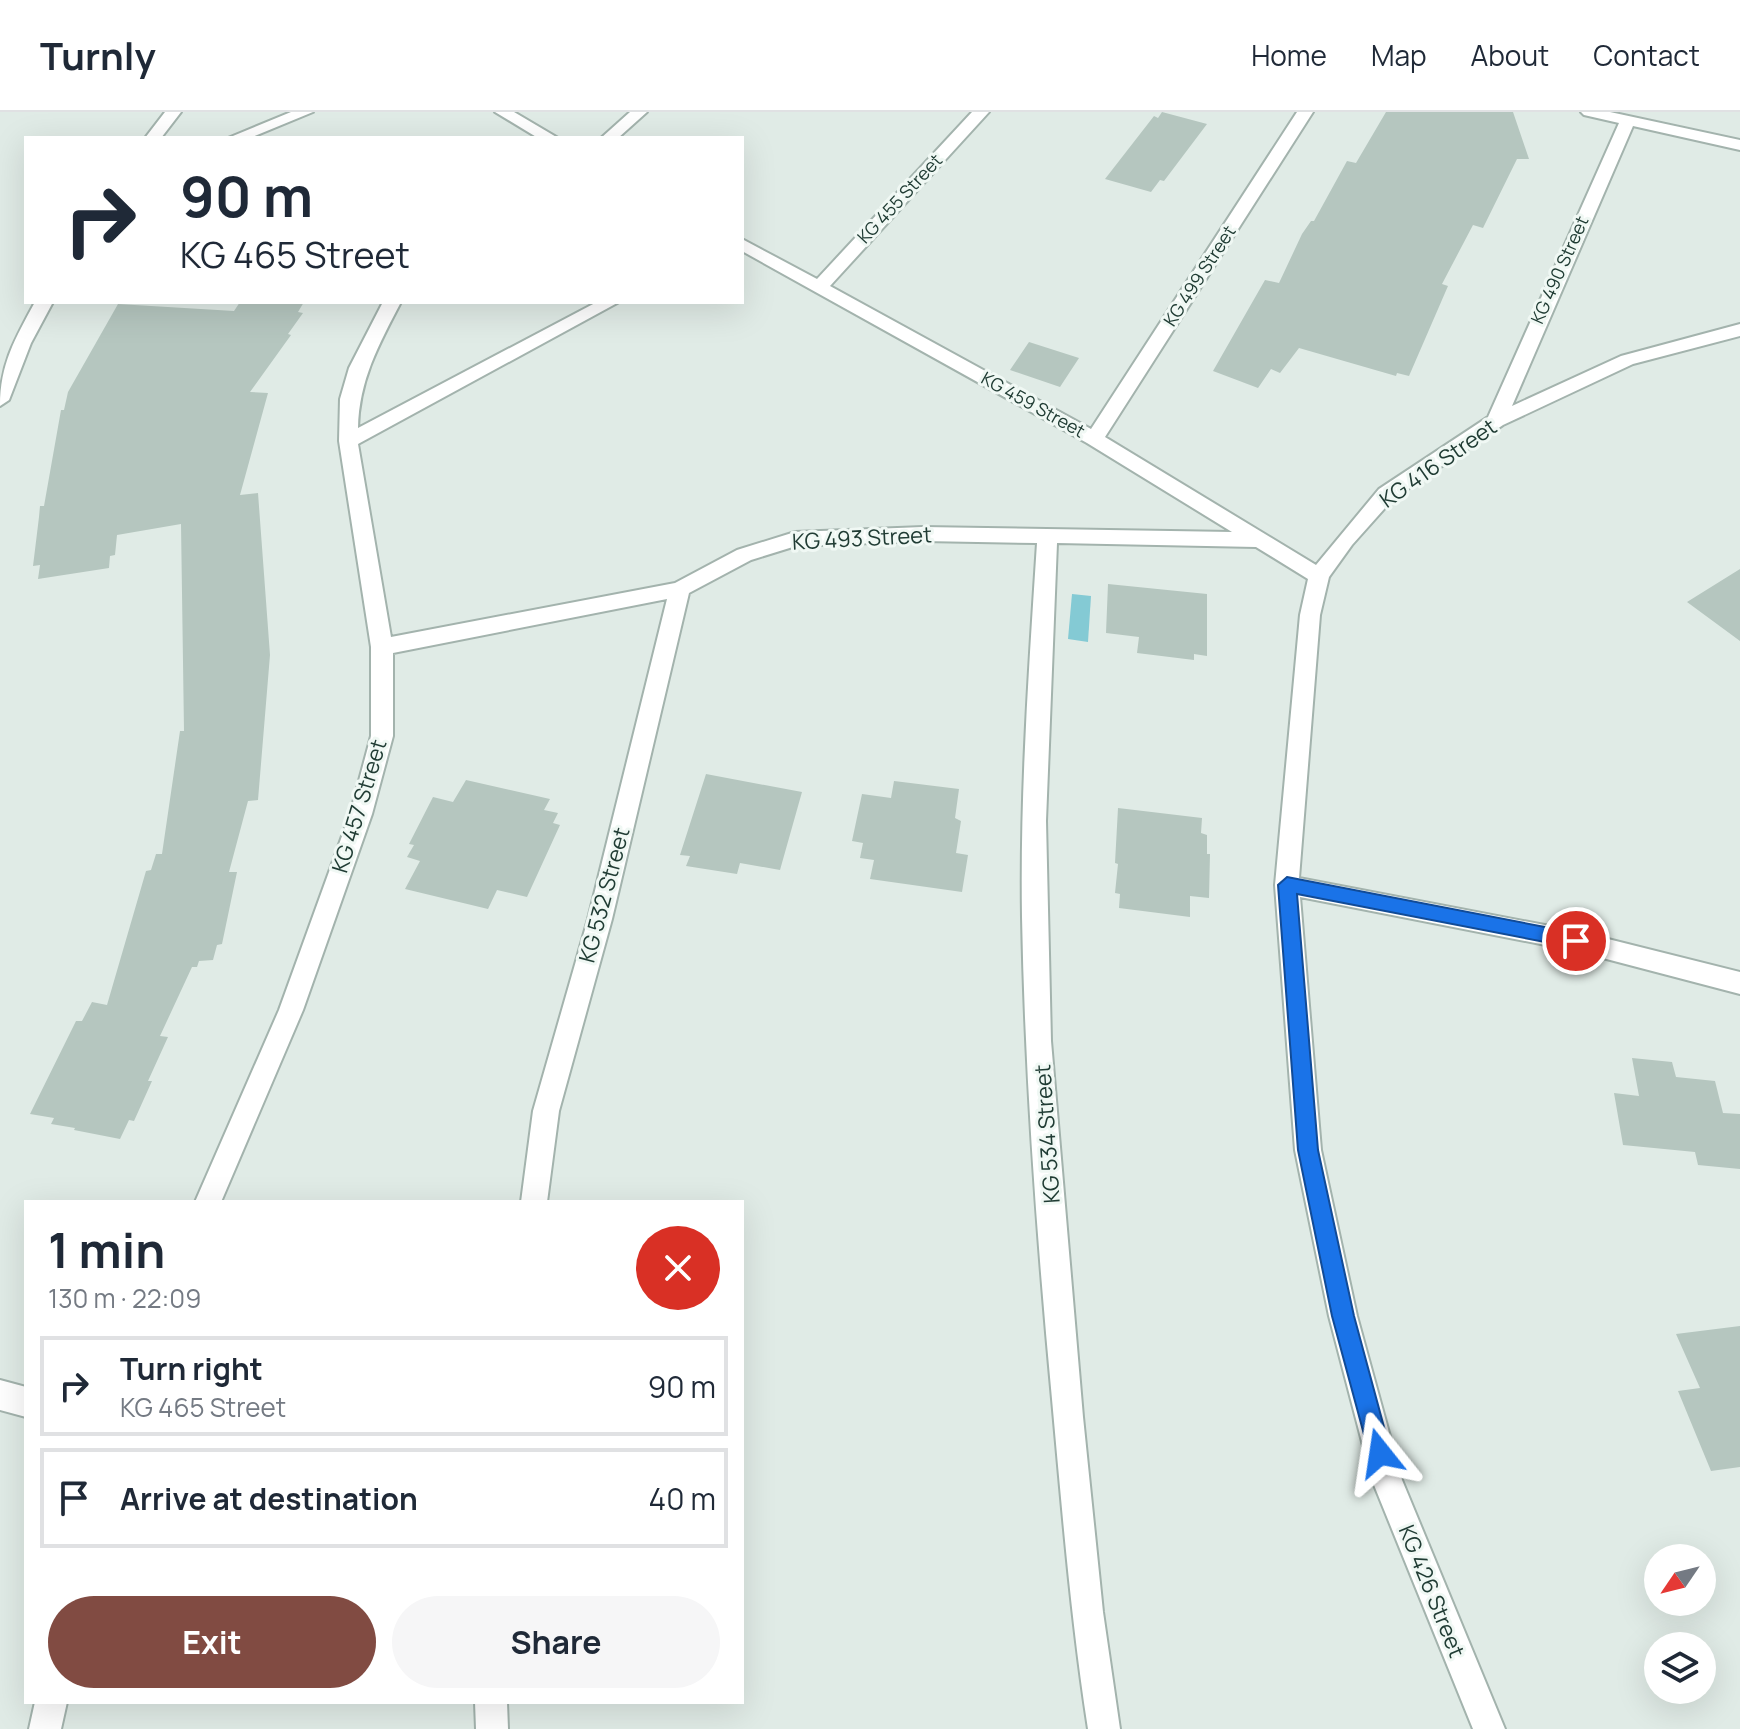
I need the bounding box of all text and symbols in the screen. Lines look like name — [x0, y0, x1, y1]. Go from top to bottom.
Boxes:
text: Turnly — [40, 29, 156, 81]
text: Home — [1251, 36, 1327, 74]
text: Map — [1371, 36, 1427, 74]
text: About — [1471, 36, 1549, 74]
text: Contact — [1593, 36, 1700, 74]
street label: KG 455 Street — [852, 148, 947, 248]
text: 90 m — [180, 157, 313, 234]
icon: right — [48, 168, 152, 272]
street label: KG 490 Street — [1525, 212, 1594, 327]
street label: KG 499 Street — [1158, 220, 1241, 330]
text: KG 465 Street — [180, 230, 410, 279]
street label: KG 459 Street — [977, 366, 1090, 443]
street label: KG 416 Street — [1374, 411, 1503, 514]
street label: KG 493 Street — [791, 519, 933, 557]
street label: KG 457 Street — [324, 735, 394, 876]
street label: KG 532 Street — [572, 824, 636, 966]
pin — [1542, 907, 1610, 975]
icon: arrive — [1554, 919, 1598, 963]
street label: KG 534 Street — [1027, 1063, 1067, 1204]
text: 1 min — [48, 1217, 165, 1282]
button: close — [636, 1226, 720, 1310]
text: 130 m · 22:09 — [48, 1280, 201, 1316]
text: Turn right — [120, 1348, 263, 1389]
icon: right — [52, 1364, 96, 1408]
text: 90 m — [648, 1366, 716, 1407]
text: KG 465 Street — [120, 1389, 286, 1425]
position arrow — [1338, 1411, 1422, 1495]
icon: arrive — [52, 1476, 96, 1520]
text: Arrive at destination — [120, 1478, 418, 1519]
text: 40 m — [649, 1478, 716, 1519]
street label: KG 426 Street — [1392, 1520, 1472, 1662]
north arrow — [1644, 1544, 1716, 1616]
map controls — [1644, 1544, 1716, 1704]
button: Exit — [48, 1596, 376, 1688]
button: Share — [392, 1596, 720, 1688]
button: layers — [1644, 1632, 1716, 1704]

